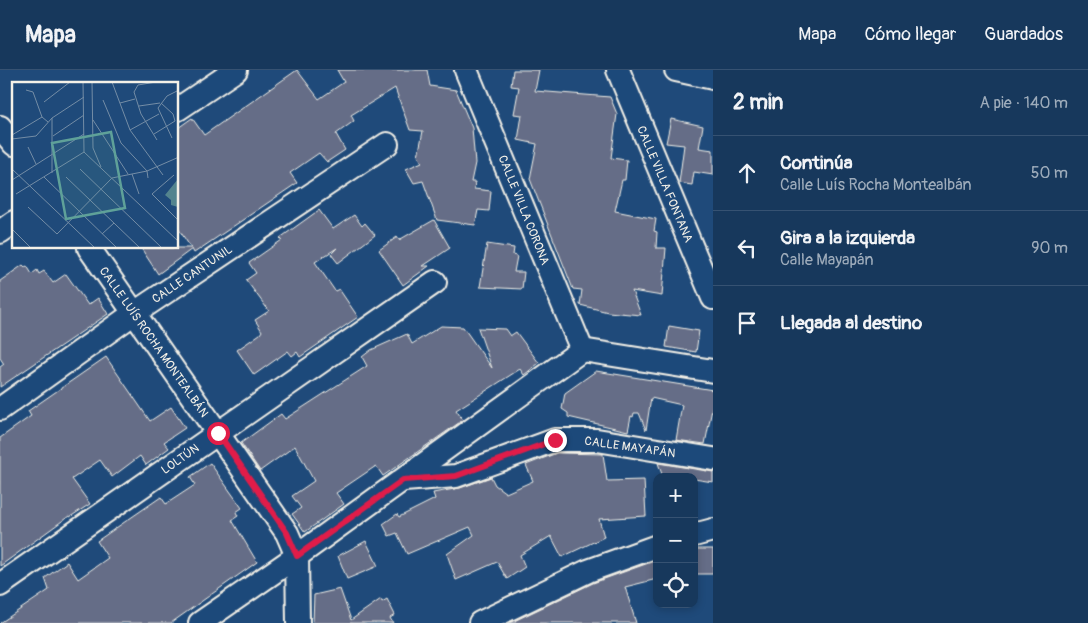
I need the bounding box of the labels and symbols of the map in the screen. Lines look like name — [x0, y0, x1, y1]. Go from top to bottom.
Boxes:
inset map — [12, 82, 179, 249]
street label: CALLE VILLA FONTANA — [633, 124, 696, 245]
street label: CALLE VILLA CORONA — [495, 153, 552, 267]
street label: CALLE CANTUNIL — [149, 242, 236, 307]
street label: CALLE LUÍS ROCHA MONTEALBÁN — [96, 264, 212, 420]
route start — [207, 422, 230, 445]
route end — [544, 429, 567, 452]
street label: CALLE MAYAPÁN — [584, 433, 676, 461]
street label: LOLTÚN — [158, 440, 202, 478]

